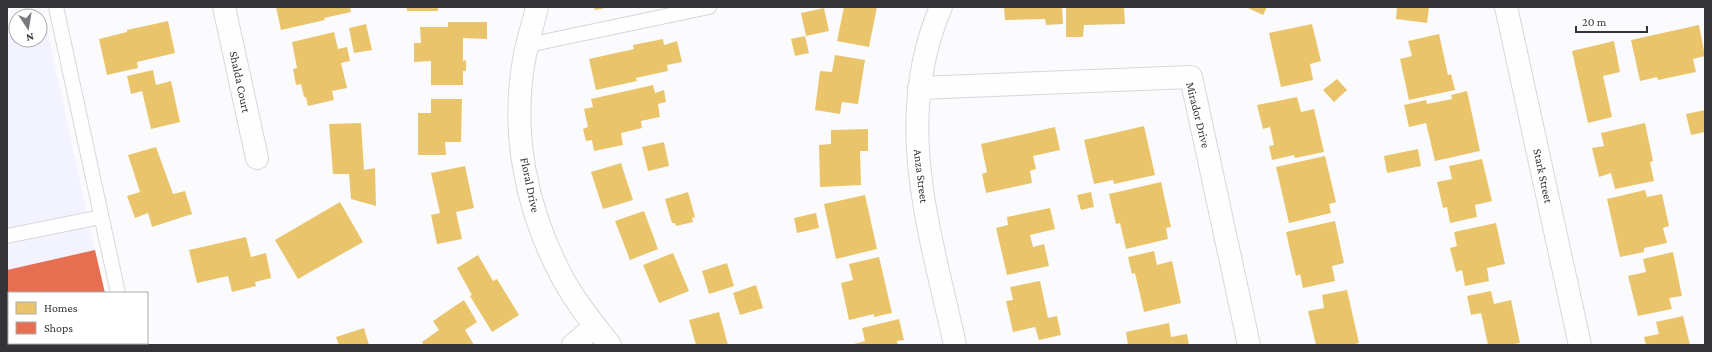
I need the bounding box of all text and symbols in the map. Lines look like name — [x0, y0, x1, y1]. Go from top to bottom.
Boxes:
north arrow — [8, 8, 48, 48]
scale bar — [1576, 8, 1647, 34]
text: 20 m — [1582, 15, 1607, 29]
text: N — [25, 31, 35, 45]
street label: Shalda Court — [227, 50, 254, 115]
street label: Mirador Drive — [1183, 81, 1213, 149]
street label: Stark Street — [1530, 147, 1556, 206]
street label: Anza Street — [911, 148, 931, 205]
street label: Floral Drive — [517, 156, 543, 214]
legend — [8, 292, 148, 344]
text: Homes — [44, 301, 78, 315]
text: Shops — [44, 321, 73, 335]

